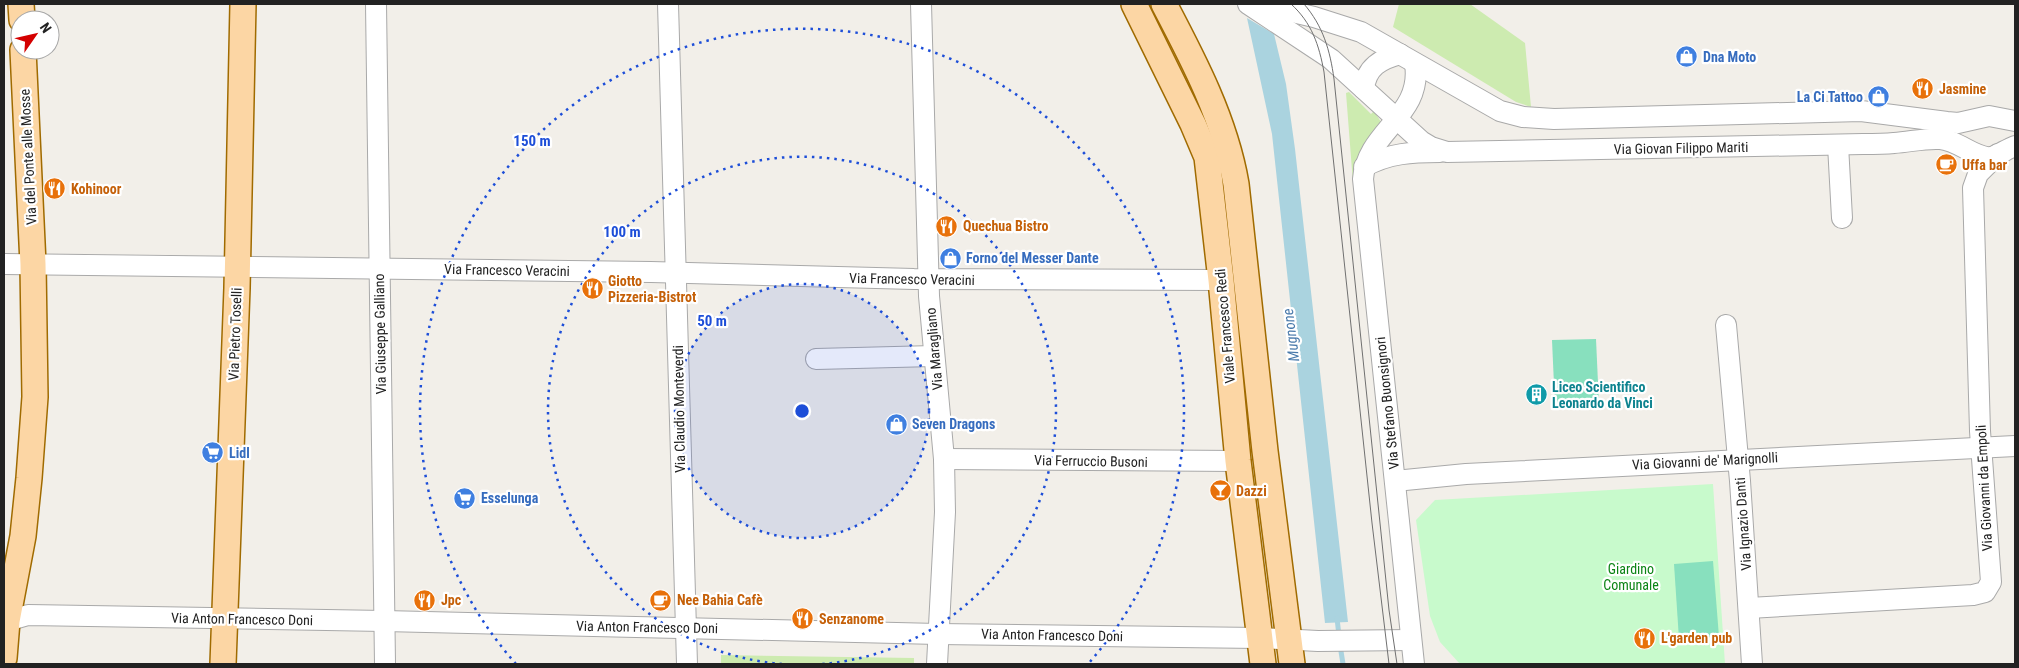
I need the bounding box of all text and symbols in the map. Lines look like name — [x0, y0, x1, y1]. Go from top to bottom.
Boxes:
north arrow — [10, 10, 60, 60]
text: N — [37, 20, 55, 36]
shop icon: Dna Moto — [1675, 45, 1699, 69]
place label: Dna Moto — [1703, 49, 1756, 65]
restaurant icon: Jasmine — [1911, 77, 1935, 101]
place label: Jasmine — [1939, 81, 1987, 97]
shop icon: La Ci Tattoo — [1867, 85, 1891, 109]
street label: Via del Ponte alle Mosse — [16, 88, 40, 225]
place label: La Ci Tattoo — [1797, 89, 1863, 105]
text: 150 m — [513, 132, 551, 150]
street label: Via Giovan Filippo Mariti — [1614, 139, 1748, 157]
cafe icon: Uffa bar — [1934, 153, 1958, 177]
place label: Uffa bar — [1962, 157, 2008, 173]
restaurant icon: Kohinoor — [43, 177, 67, 201]
place label: Kohinoor — [71, 181, 122, 197]
restaurant icon: Quechua Bistro — [935, 214, 959, 238]
place label: Quechua Bistro — [963, 218, 1048, 234]
text: 100 m — [603, 223, 641, 241]
shop icon: Forno del Messer Dante — [938, 246, 962, 270]
place label: Forno del Messer Dante — [966, 250, 1099, 266]
street label: Via Francesco Veracini — [444, 261, 570, 279]
street label: Viale Francesco Redi — [1212, 268, 1238, 384]
street label: Via Francesco Veracini — [849, 270, 975, 288]
street label: Via Giuseppe Galliano — [371, 273, 389, 395]
place label: Giotto Pizzeria-Bistrot — [608, 273, 696, 305]
restaurant icon: Giotto Pizzeria-Bistrot — [580, 277, 604, 301]
street label: Via Pietro Toselli — [225, 287, 245, 381]
street label: Via Maragliano — [922, 307, 946, 391]
water label: Mugnone — [1279, 307, 1303, 363]
text: 50 m — [697, 312, 727, 330]
street label: Via Stefano Buonsignori — [1372, 336, 1402, 470]
street label: Via Claudio Monteverdi — [670, 345, 688, 473]
place label: Liceo Scientifico Leonardo da Vinci — [1552, 379, 1653, 411]
building icon: Liceo Scientifico Leonardo da Vinci — [1524, 383, 1548, 407]
centre of rings — [793, 402, 811, 420]
shop icon: Seven Dragons — [884, 412, 908, 436]
place label: Seven Dragons — [912, 416, 995, 432]
street label: Via Giovanni da Empoli — [1973, 424, 1995, 552]
supermarket icon: Lidl — [201, 441, 225, 465]
place label: Lidl — [229, 445, 250, 461]
street label: Via Giovanni de' Marignolli — [1632, 449, 1778, 473]
street label: Via Ferruccio Busoni — [1034, 452, 1148, 470]
street label: Via Ignazio Danti — [1732, 477, 1754, 571]
bar icon: Dazzi — [1208, 479, 1232, 503]
place label: Dazzi — [1236, 483, 1267, 499]
supermarket icon: Esselunga — [453, 486, 477, 510]
place label: Esselunga — [481, 490, 539, 506]
park label: Giardino Comunale — [1603, 561, 1659, 593]
restaurant icon: Jpc — [413, 588, 437, 612]
cafe icon: Nee Bahia Cafè — [649, 588, 673, 612]
place label: Jpc — [441, 592, 462, 608]
place label: Nee Bahia Cafè — [677, 592, 763, 608]
restaurant icon: Senzanome — [791, 607, 815, 631]
street label: Via Anton Francesco Doni — [171, 610, 313, 628]
place label: Senzanome — [819, 611, 884, 627]
street label: Via Anton Francesco Doni — [576, 618, 718, 636]
street label: Via Anton Francesco Doni — [981, 626, 1123, 644]
restaurant icon: L'garden pub — [1633, 626, 1657, 650]
place label: L'garden pub — [1661, 630, 1732, 646]

